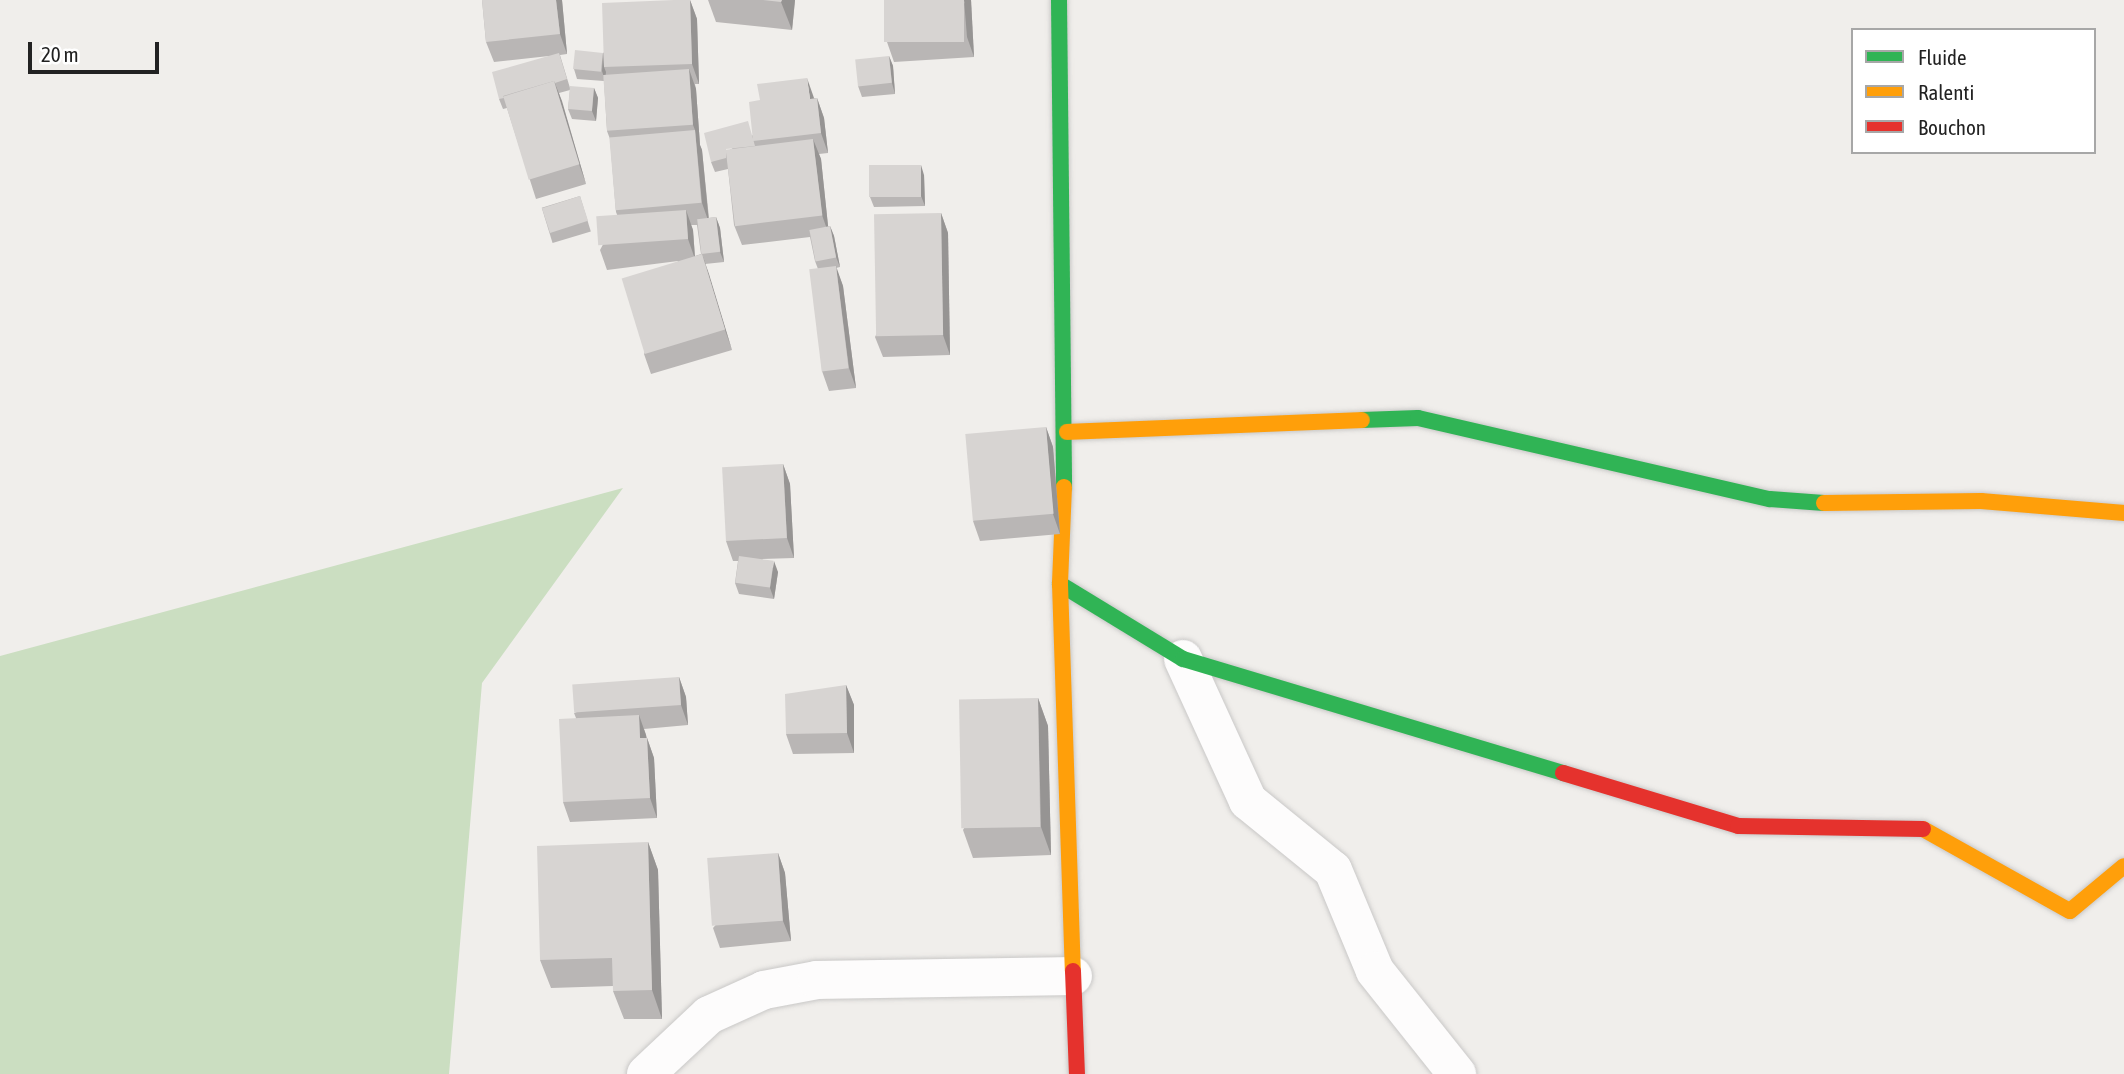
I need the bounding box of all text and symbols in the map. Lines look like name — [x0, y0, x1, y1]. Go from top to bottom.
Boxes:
scale bar — [32, 28, 163, 72]
legend — [1851, 28, 2096, 154]
text: 20 m — [41, 42, 79, 66]
text: Fluide — [1918, 45, 1967, 69]
text: Ralenti — [1918, 80, 1974, 104]
text: Bouchon — [1918, 115, 1986, 139]

